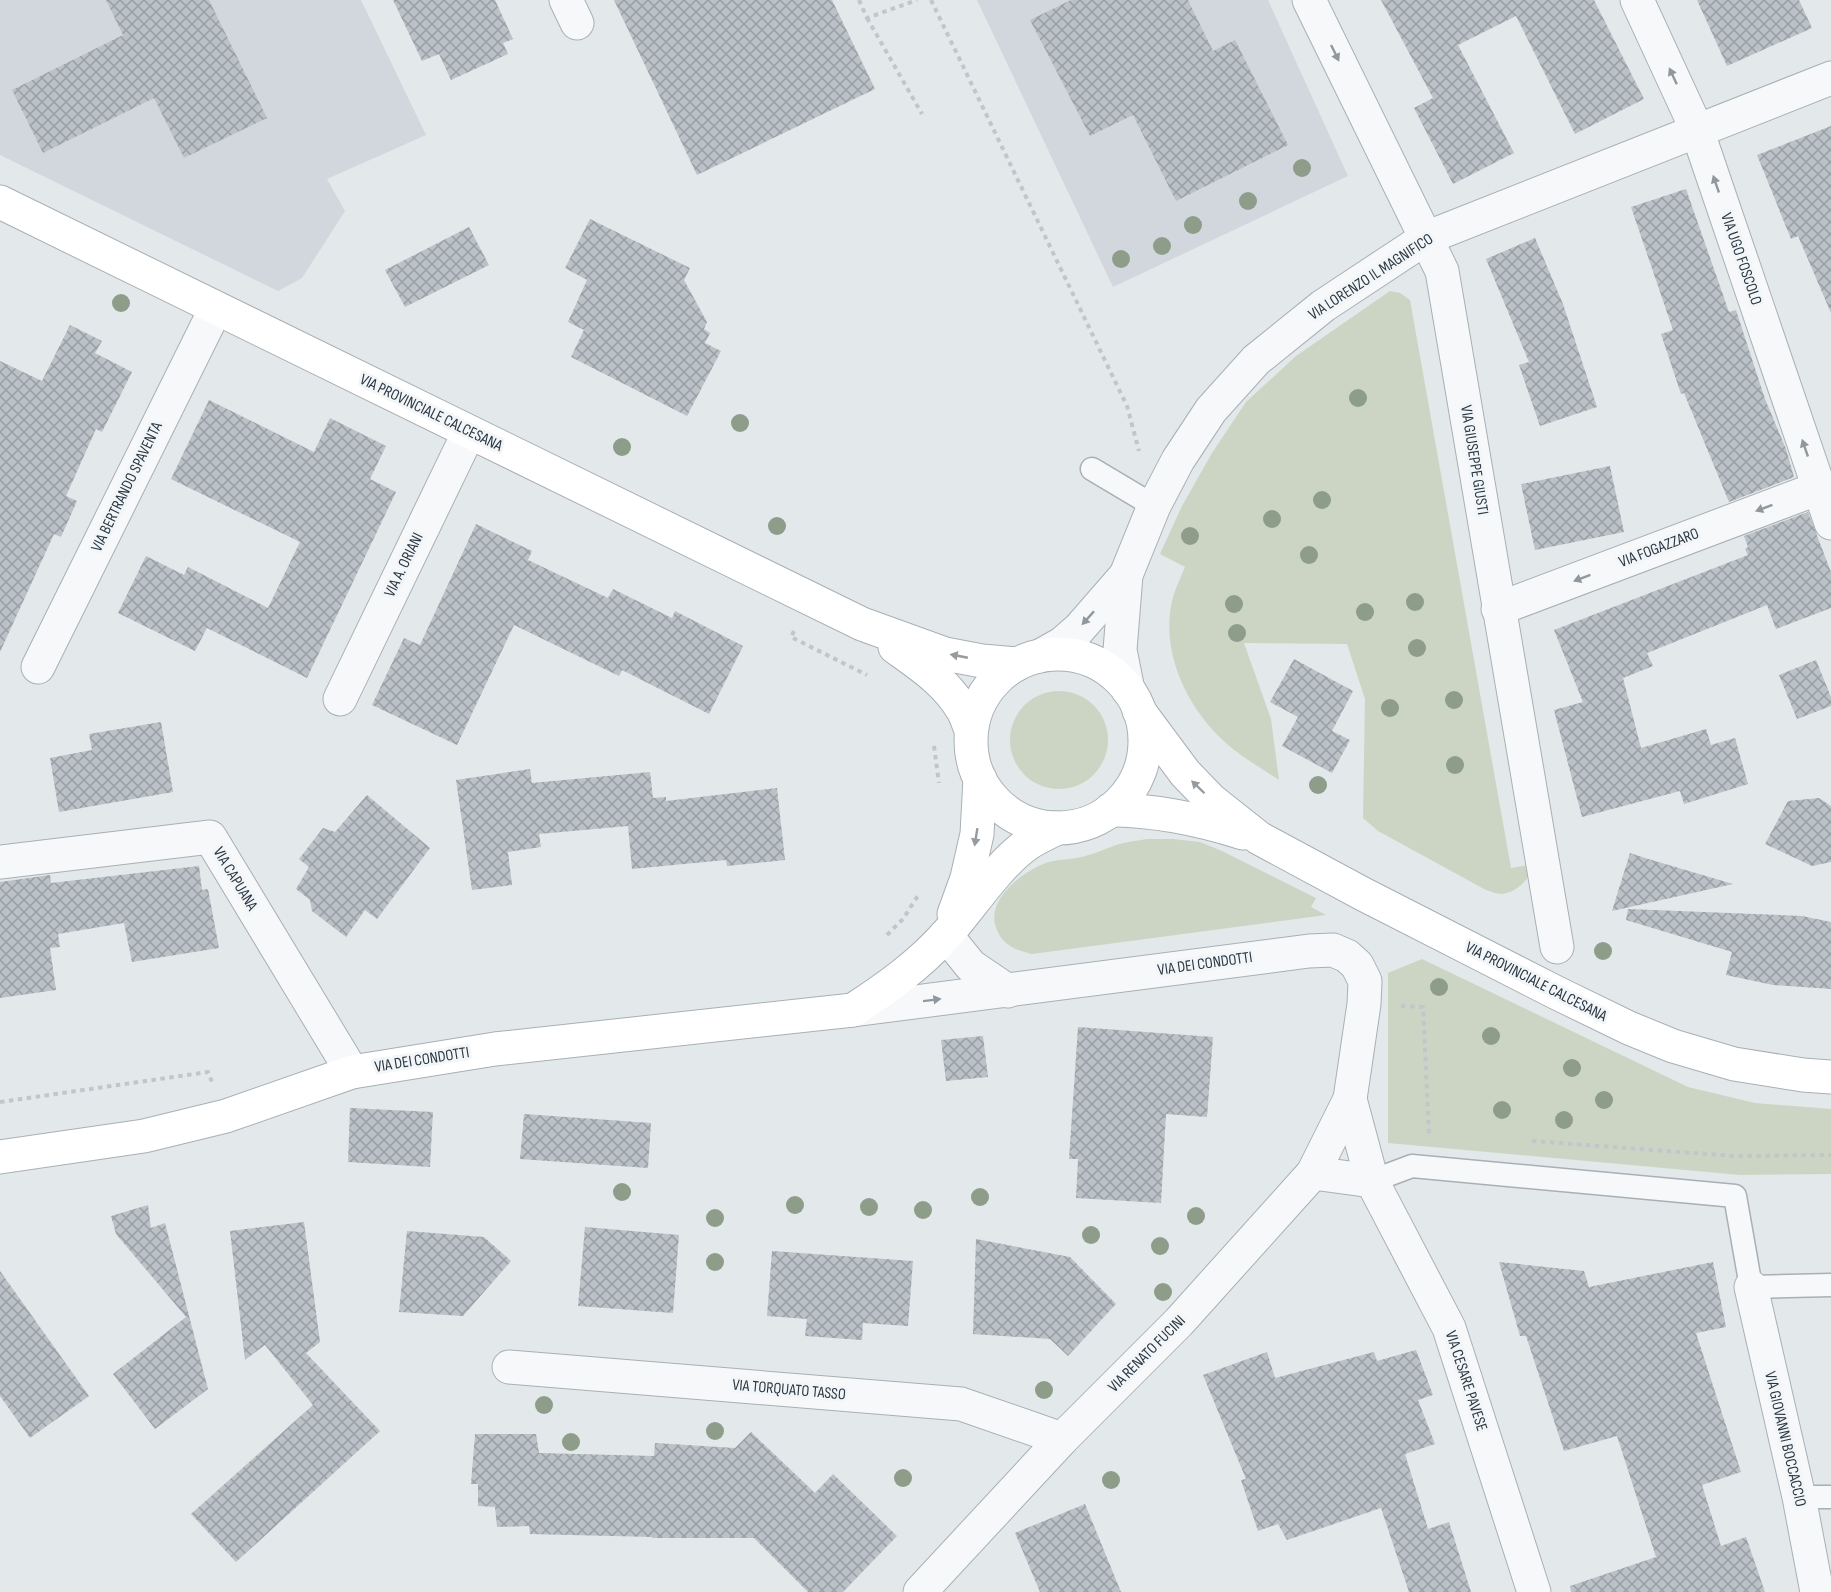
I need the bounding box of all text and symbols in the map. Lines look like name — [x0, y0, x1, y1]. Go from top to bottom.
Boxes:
one-way arrow — [1330, 44, 1340, 61]
one-way arrow — [1668, 68, 1677, 85]
one-way arrow — [1710, 175, 1720, 193]
street label: VIA UGO FOSCOLO — [1716, 211, 1766, 308]
street label: VIA LORENZO IL MAGNIFICO — [1305, 230, 1437, 324]
street label: VIA PROVINCIALE CALCESANA — [357, 370, 506, 456]
street label: VIA GIUSEPPE GIUSTI — [1456, 404, 1492, 516]
street label: VIA BERTRANDO SPAVENTA — [87, 419, 167, 555]
one-way arrow — [1800, 439, 1809, 457]
one-way arrow — [1755, 504, 1773, 514]
street label: VIA FOGAZZARO — [1616, 524, 1702, 572]
street label: VIA A. ORIANI — [380, 530, 428, 600]
one-way arrow — [1572, 573, 1590, 583]
one-way arrow — [1081, 611, 1095, 626]
one-way arrow — [949, 651, 968, 660]
one-way arrow — [1192, 780, 1206, 794]
one-way arrow — [971, 828, 980, 847]
street label: VIA CAPUANA — [209, 844, 261, 914]
street label: VIA PROVINCIALE CALCESANA — [1462, 938, 1610, 1026]
street label: VIA DEI CONDOTTI — [1156, 948, 1254, 980]
one-way arrow — [923, 995, 942, 1005]
street label: VIA DEI CONDOTTI — [373, 1043, 471, 1077]
street label: VIA RENATO FUCINI — [1104, 1311, 1190, 1397]
street label: VIA CESARE PAVESE — [1441, 1328, 1491, 1434]
street label: VIA GIOVANNI BOCCACCIO — [1760, 1370, 1810, 1509]
street label: VIA TORQUATO TASSO — [732, 1376, 847, 1404]

